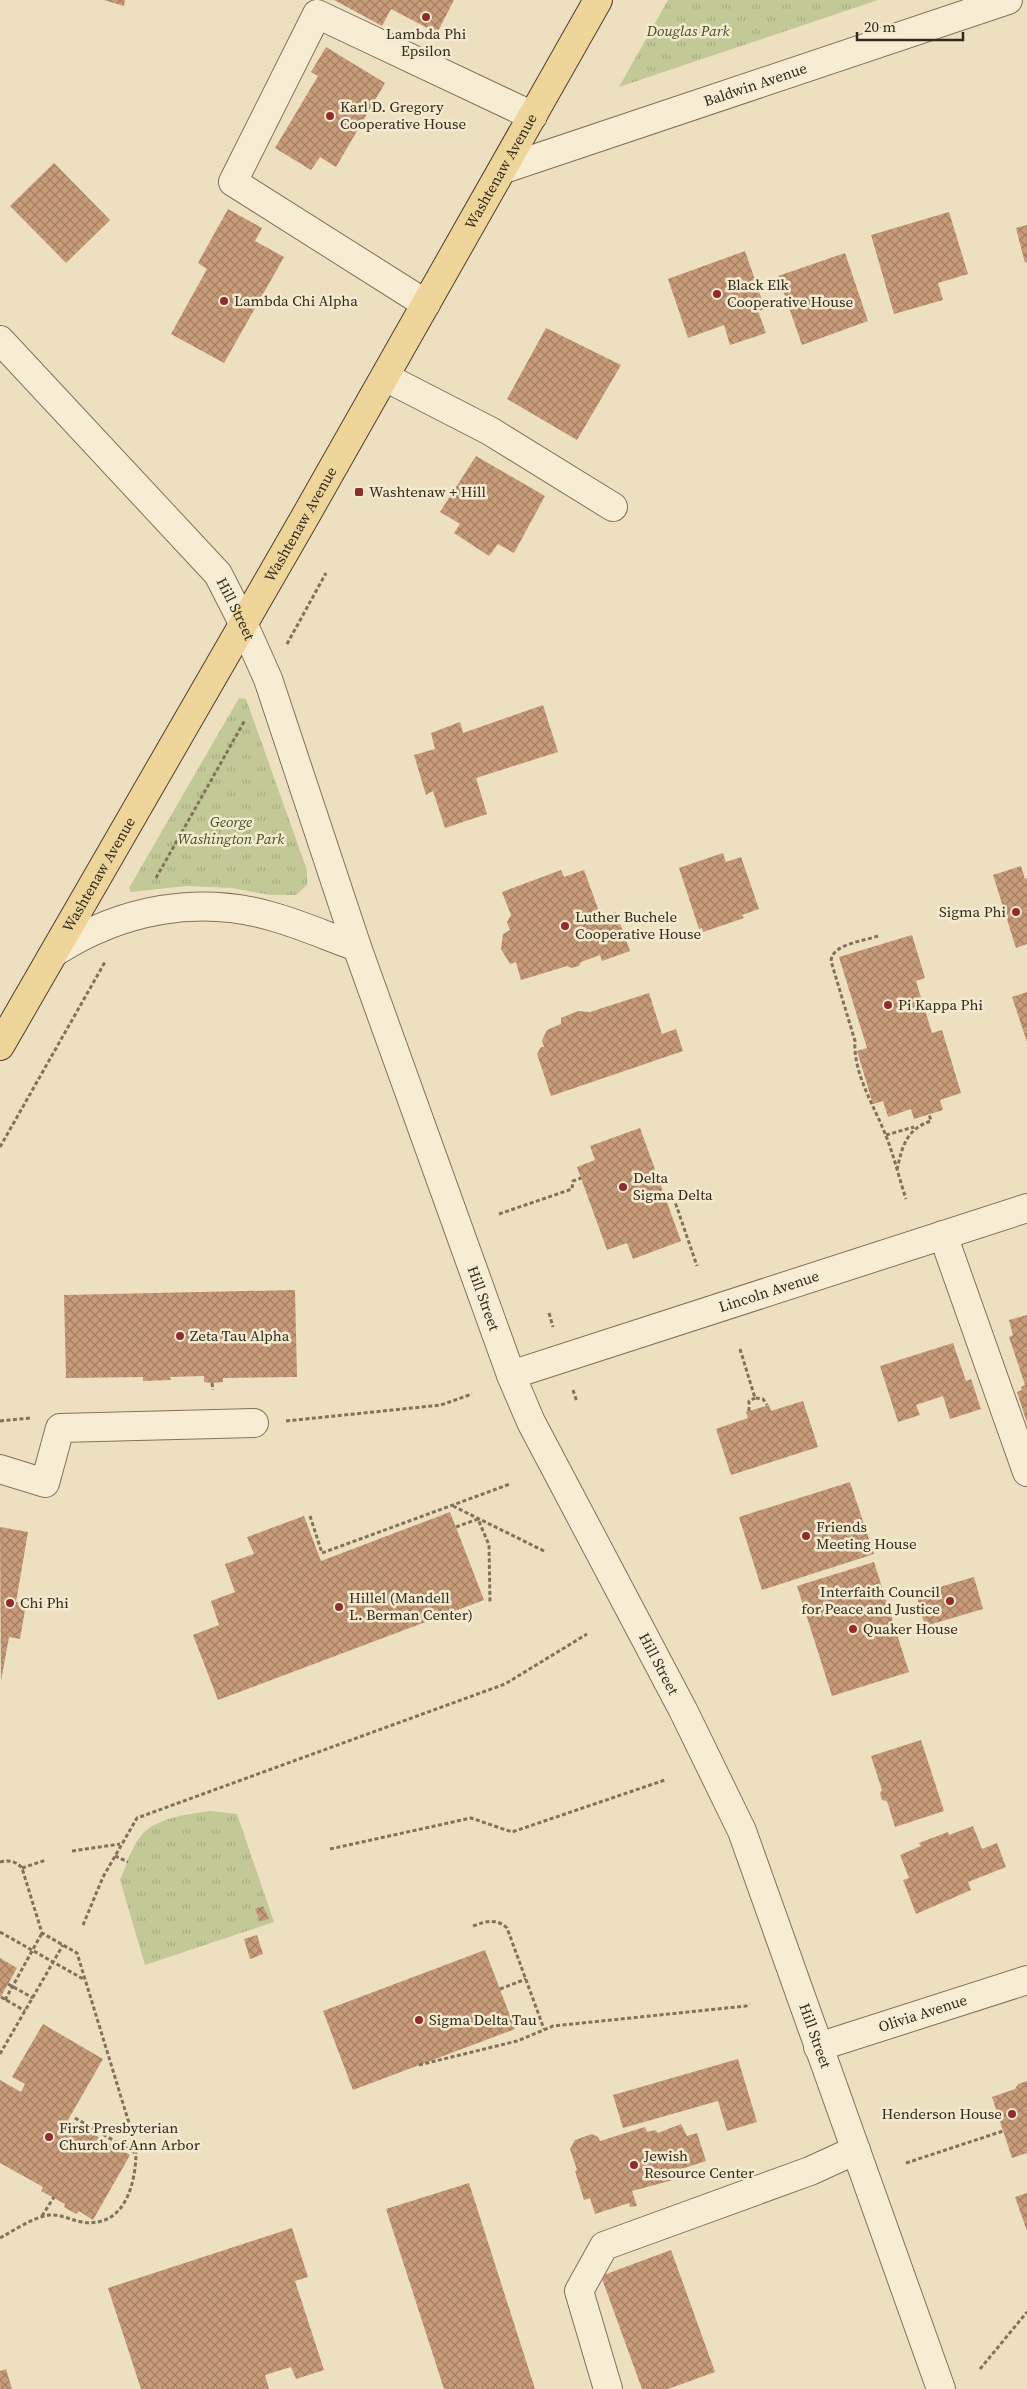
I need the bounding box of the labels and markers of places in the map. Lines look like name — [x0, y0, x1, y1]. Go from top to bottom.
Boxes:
marker: Lambda Phi Epsilon — [420, 11, 432, 23]
place label: Lambda Phi Epsilon — [386, 23, 466, 61]
place label: Karl D. Gregory Cooperative House — [340, 96, 466, 134]
marker: Karl D. Gregory Cooperative House — [324, 110, 336, 122]
place label: Black Elk Cooperative House — [727, 274, 853, 312]
marker: Black Elk Cooperative House — [711, 288, 723, 300]
place label: Lambda Chi Alpha — [234, 290, 358, 311]
marker: Lambda Chi Alpha — [218, 295, 230, 307]
place label: Washtenaw + Hill — [369, 481, 486, 502]
marker: Washtenaw + Hill — [353, 486, 365, 498]
place label: Sigma Phi — [939, 901, 1006, 922]
place label: Luther Buchele Cooperative House — [575, 906, 701, 944]
marker: Sigma Phi — [1010, 906, 1022, 918]
marker: Luther Buchele Cooperative House — [559, 920, 571, 932]
place label: Pi Kappa Phi — [898, 994, 983, 1015]
marker: Pi Kappa Phi — [882, 999, 894, 1011]
place label: Delta Sigma Delta — [633, 1167, 713, 1205]
marker: Delta Sigma Delta — [617, 1181, 629, 1193]
place label: Zeta Tau Alpha — [190, 1325, 290, 1346]
marker: Zeta Tau Alpha — [174, 1330, 186, 1342]
place label: Friends Meeting House — [816, 1516, 917, 1554]
marker: Friends Meeting House — [800, 1530, 812, 1542]
place label: Interfaith Council for Peace and Justice — [801, 1581, 941, 1619]
place label: Hillel (Mandell L. Berman Center) — [349, 1587, 473, 1625]
place label: Chi Phi — [20, 1592, 69, 1613]
marker: Interfaith Council for Peace and Justice — [944, 1595, 956, 1607]
marker: Chi Phi — [4, 1597, 16, 1609]
marker: Hillel (Mandell L. Berman Center) — [333, 1601, 345, 1613]
place label: Quaker House — [863, 1618, 958, 1639]
marker: Quaker House — [847, 1623, 859, 1635]
place label: Sigma Delta Tau — [429, 2009, 537, 2030]
marker: Sigma Delta Tau — [413, 2014, 425, 2026]
place label: Henderson House — [882, 2103, 1002, 2124]
marker: Henderson House — [1006, 2108, 1018, 2120]
place label: First Presbyterian Church of Ann Arbor — [59, 2117, 201, 2155]
marker: First Presbyterian Church of Ann Arbor — [43, 2131, 55, 2143]
place label: Jewish Resource Center — [643, 2145, 755, 2183]
marker: Jewish Resource Center — [628, 2159, 640, 2171]

